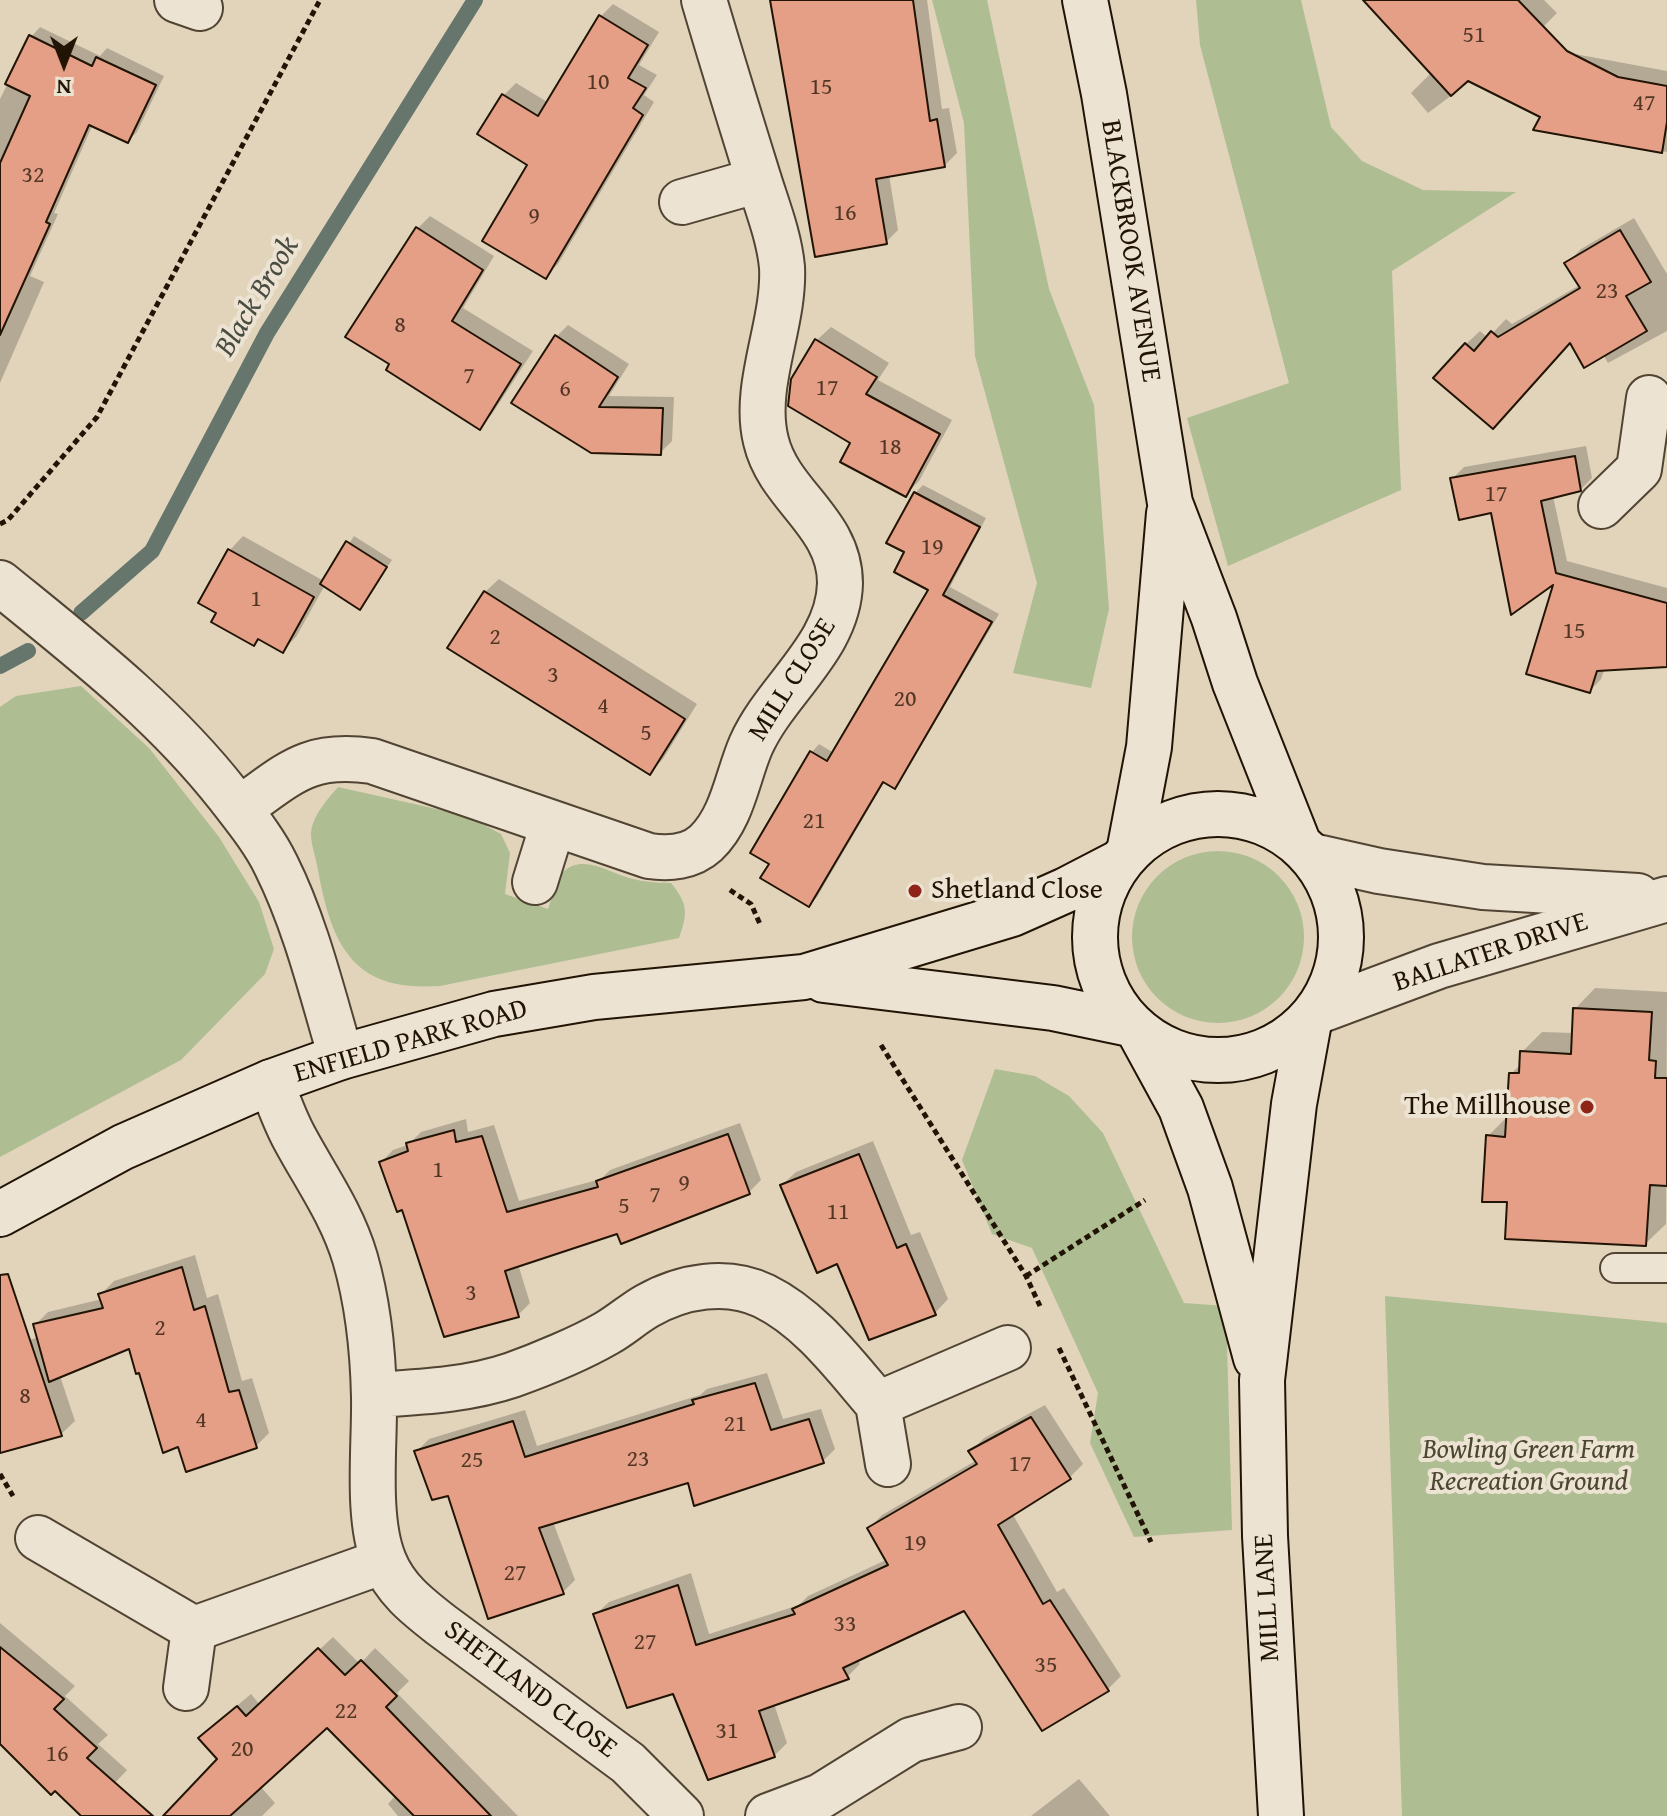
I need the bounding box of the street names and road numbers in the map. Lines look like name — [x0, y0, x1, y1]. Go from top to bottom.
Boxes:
street label: BLACKBROOK AVENUE — [1093, 118, 1167, 384]
street label: MILL CLOSE — [742, 612, 844, 748]
street label: BALLATER DRIVE — [1390, 906, 1592, 1000]
street label: ENFIELD PARK ROAD — [290, 993, 532, 1091]
street label: MILL LANE — [1248, 1533, 1288, 1663]
street label: SHETLAND CLOSE — [437, 1614, 623, 1766]

